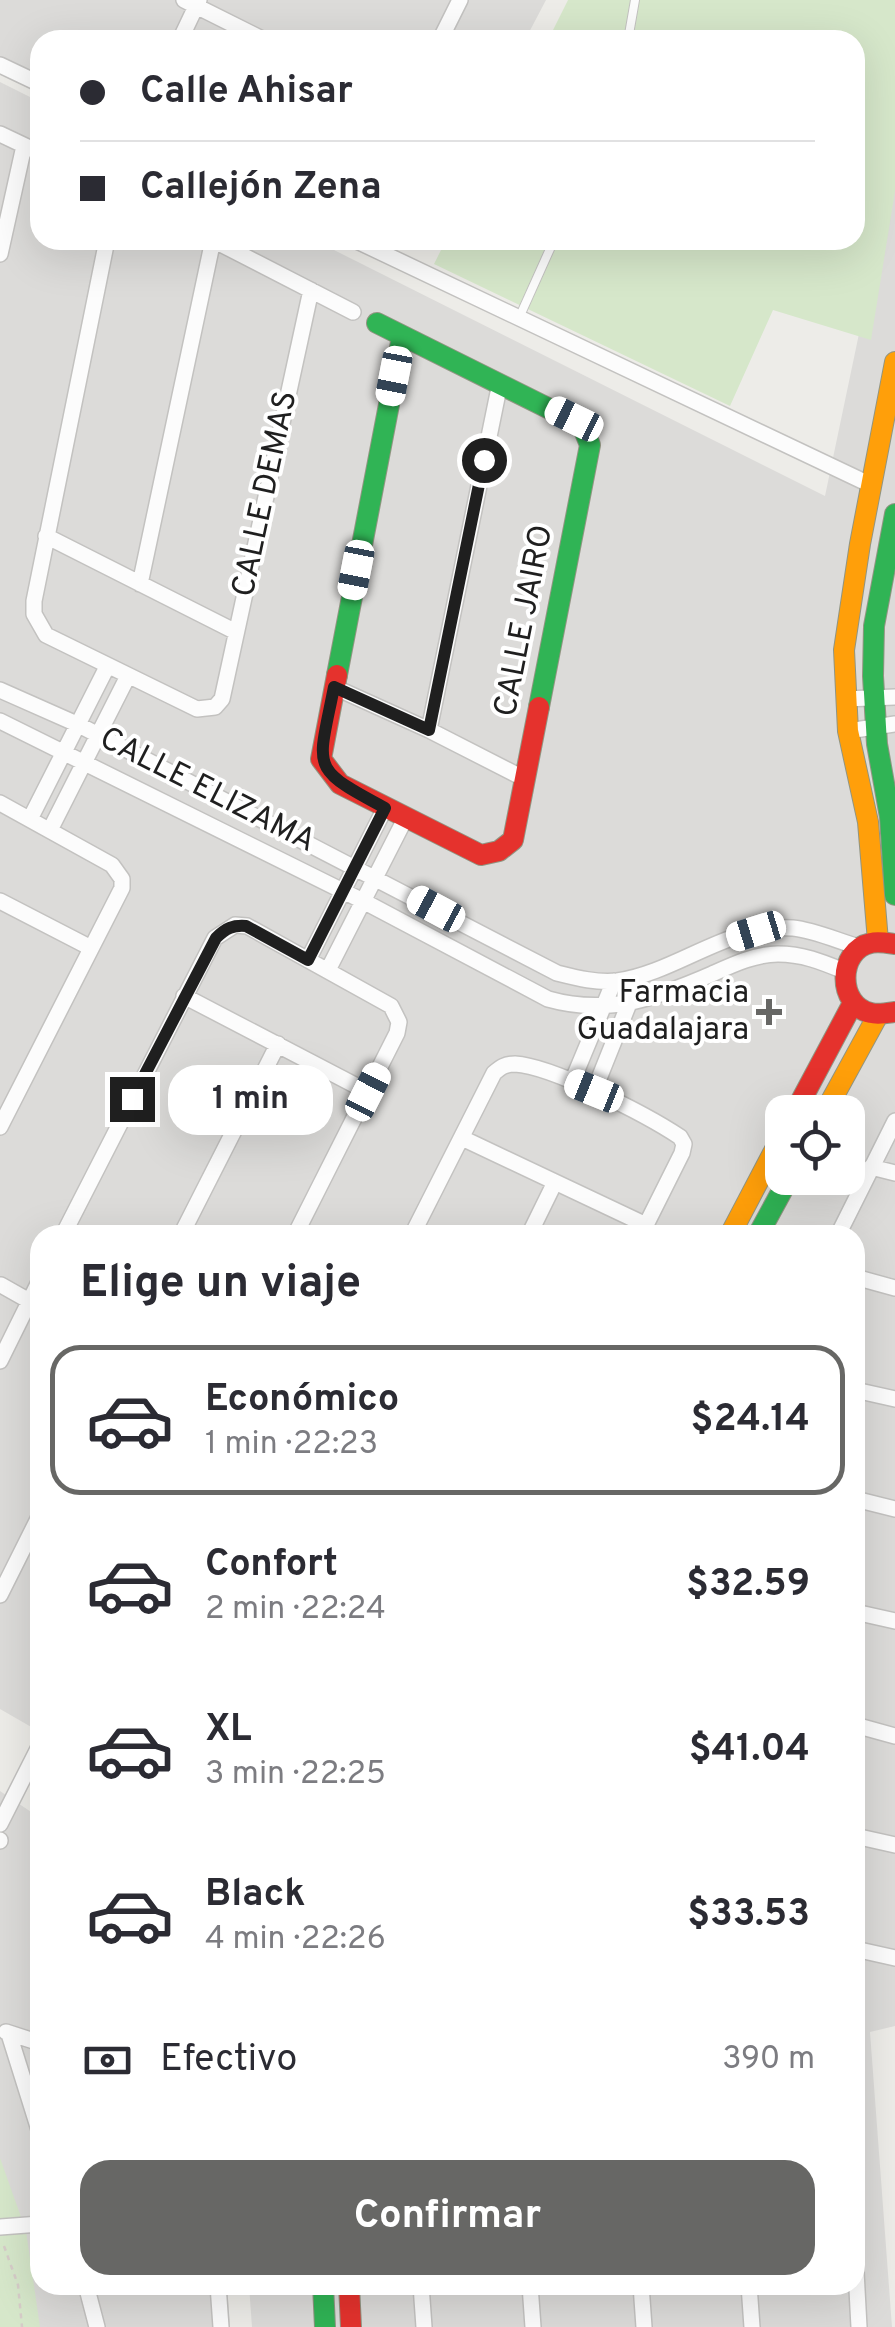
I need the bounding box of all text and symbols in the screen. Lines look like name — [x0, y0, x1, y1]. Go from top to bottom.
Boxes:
text: Calle Ahisar — [140, 68, 353, 117]
text: Callejón Zena — [140, 164, 382, 213]
car — [374, 344, 414, 408]
street label: CALLE DEMAS — [225, 387, 307, 601]
car — [540, 392, 608, 446]
route start — [462, 438, 507, 483]
street label: CALLE JAIRO — [487, 522, 563, 720]
car — [336, 538, 376, 602]
street label: CALLE ELIZAMA — [92, 719, 322, 863]
car — [402, 882, 470, 936]
car — [723, 908, 789, 954]
place label: Farmacia Guadalajara — [576, 974, 749, 1051]
marker: Farmacia Guadalajara — [758, 1001, 780, 1023]
car — [341, 1058, 395, 1126]
callout: 1 min — [167, 1064, 332, 1134]
car — [561, 1066, 627, 1116]
route end — [110, 1077, 155, 1122]
text: 1 min — [212, 1080, 289, 1120]
map controls — [765, 1095, 865, 1195]
button: locate — [765, 1095, 865, 1195]
text: Elige un viaje — [80, 1256, 361, 1313]
icon: car — [85, 1375, 175, 1465]
text: Económico — [205, 1376, 399, 1425]
text: $24.14 — [691, 1396, 810, 1445]
text: 1 min · 22:23 — [205, 1425, 378, 1465]
icon: car — [85, 1540, 175, 1630]
text: Confort — [205, 1541, 338, 1590]
text: $32.59 — [686, 1561, 810, 1610]
text: 2 min · 22:24 — [205, 1590, 386, 1630]
icon: car — [85, 1705, 175, 1795]
text: XL — [205, 1706, 252, 1755]
text: $41.04 — [689, 1726, 810, 1775]
text: 3 min · 22:25 — [205, 1755, 386, 1795]
icon: car — [85, 1870, 175, 1960]
text: Black — [205, 1871, 305, 1920]
text: $33.53 — [687, 1891, 810, 1940]
text: 4 min · 22:26 — [205, 1920, 386, 1960]
icon: cash — [80, 2033, 135, 2088]
text: Efectivo — [160, 2036, 298, 2085]
text: 390 m — [722, 2040, 815, 2080]
button: Confirmar — [80, 2160, 815, 2275]

